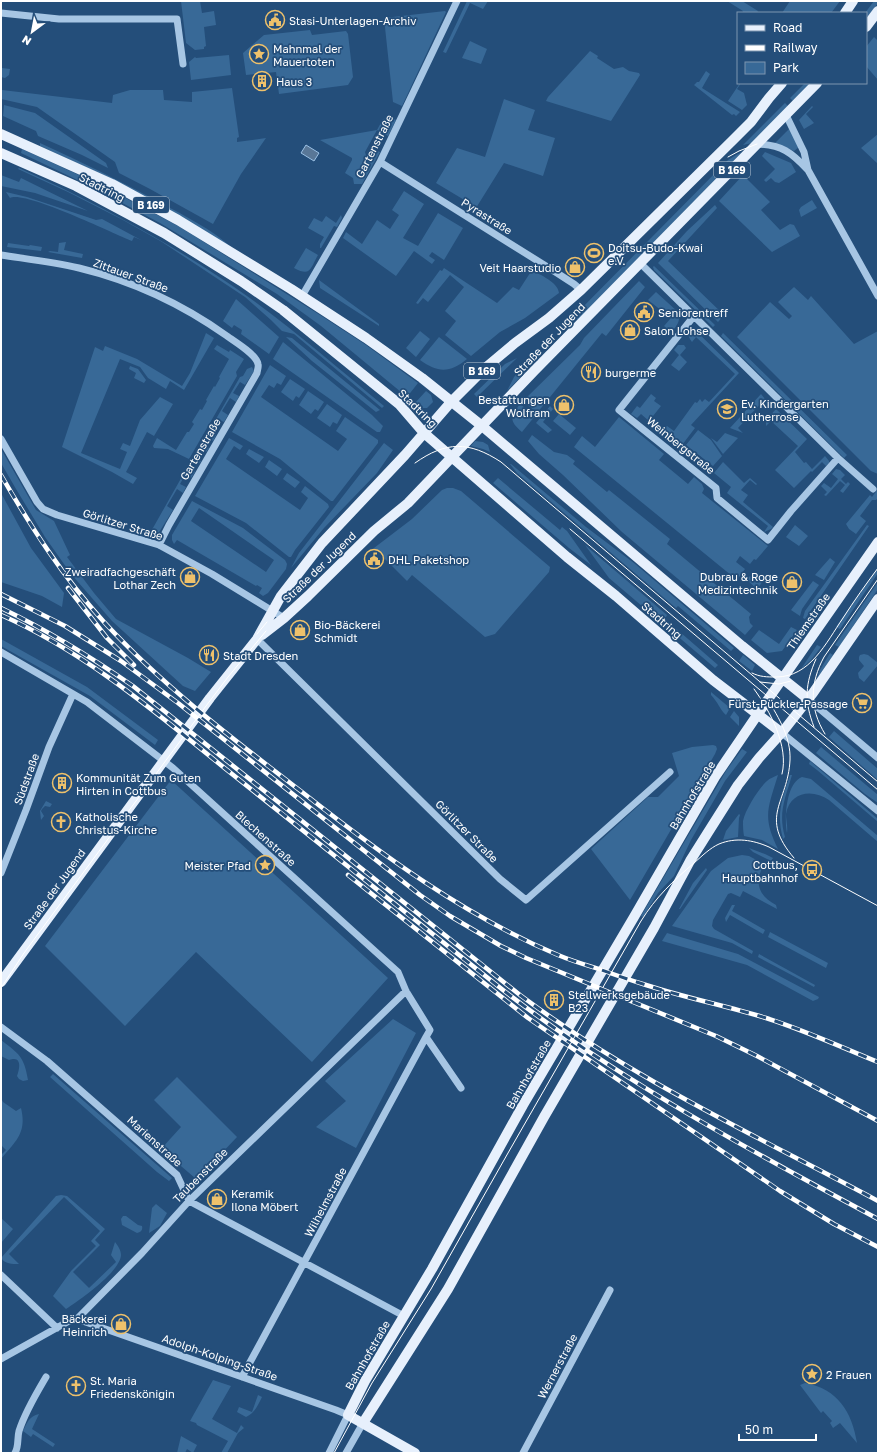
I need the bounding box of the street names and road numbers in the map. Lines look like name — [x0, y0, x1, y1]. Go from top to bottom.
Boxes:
street label: Gartenstraße — [352, 112, 396, 180]
road number: B 169 — [714, 162, 750, 178]
street label: Stadtring — [77, 170, 127, 204]
street label: Pyrastraße — [459, 195, 515, 237]
road number: B 169 — [133, 197, 169, 213]
street label: Zittauer Straße — [92, 255, 170, 295]
street label: Straße der Jugend — [511, 300, 587, 378]
road number: B 169 — [464, 363, 500, 379]
street label: Stadtring — [396, 386, 440, 430]
street label: Weinbergstraße — [644, 414, 718, 476]
street label: Gartenstraße — [177, 416, 223, 482]
street label: Görlitzer Straße — [81, 506, 165, 542]
street label: Straße der Jugend — [280, 529, 358, 605]
street label: Thiemstraße — [784, 590, 832, 652]
street label: Stadtring — [639, 599, 685, 641]
street label: Südstraße — [11, 751, 41, 807]
street label: Bahnhofstraße — [666, 758, 718, 832]
street label: Görlitzer Straße — [433, 797, 501, 865]
street label: Blechenstraße — [233, 808, 299, 868]
street label: Straße der Jugend — [20, 846, 88, 932]
street label: Bahnhofstraße — [503, 1037, 553, 1111]
street label: Marienstraße — [125, 1113, 185, 1169]
street label: Taubenstraße — [170, 1145, 230, 1205]
street label: Wilhelmstraße — [301, 1165, 349, 1239]
street label: Bahnhofstraße — [342, 1318, 392, 1392]
street label: Adolph-Kolping-Straße — [161, 1331, 279, 1383]
street label: Wernerstraße — [534, 1331, 580, 1401]

